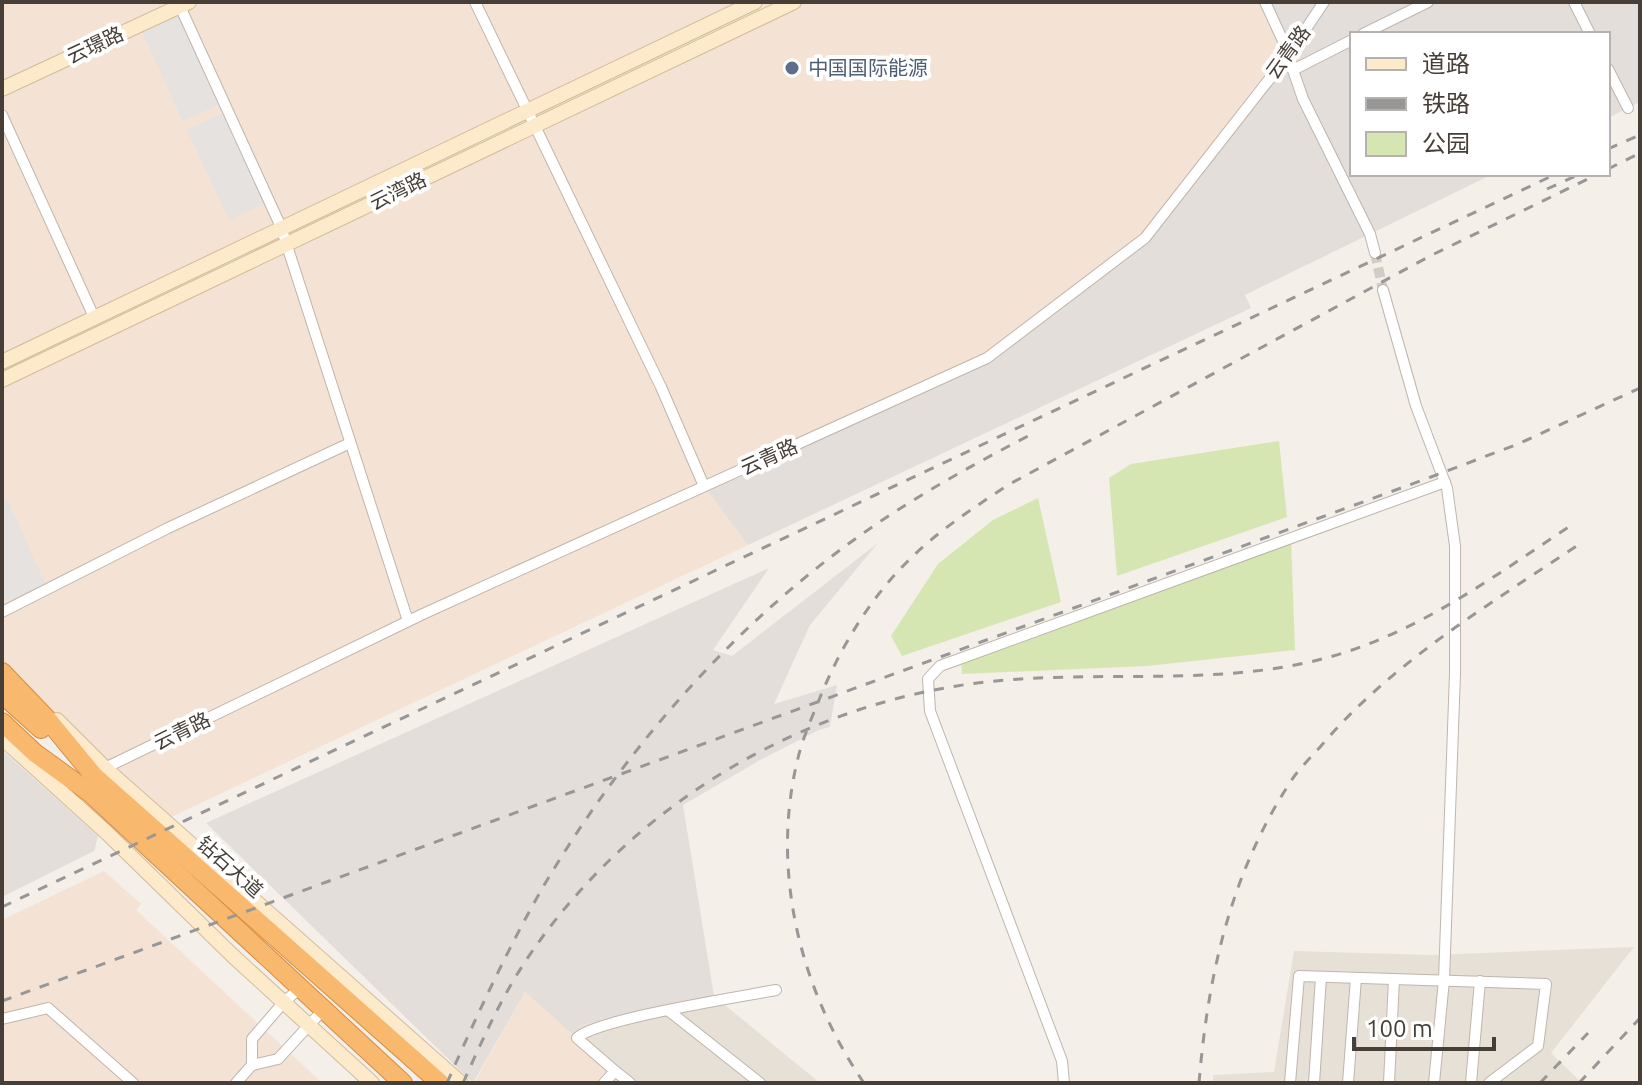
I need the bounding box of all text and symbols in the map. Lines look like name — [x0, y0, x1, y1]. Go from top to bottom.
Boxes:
street label: 云璟路 — [63, 21, 127, 68]
street label: 云青路 — [1261, 21, 1315, 83]
legend — [1350, 32, 1610, 176]
text: 道路 — [1422, 50, 1470, 77]
place label: 中国国际能源 — [808, 56, 928, 79]
marker: 中国国际能源 — [783, 59, 801, 77]
text: 铁路 — [1422, 90, 1470, 117]
text: 公园 — [1422, 130, 1470, 157]
street label: 云湾路 — [366, 167, 430, 214]
street label: 云青路 — [737, 434, 801, 479]
street label: 云青路 — [150, 707, 214, 754]
street label: 钻石大道 — [193, 831, 268, 902]
scale bar — [1354, 1001, 1494, 1051]
text: 100 m — [1366, 1015, 1433, 1042]

